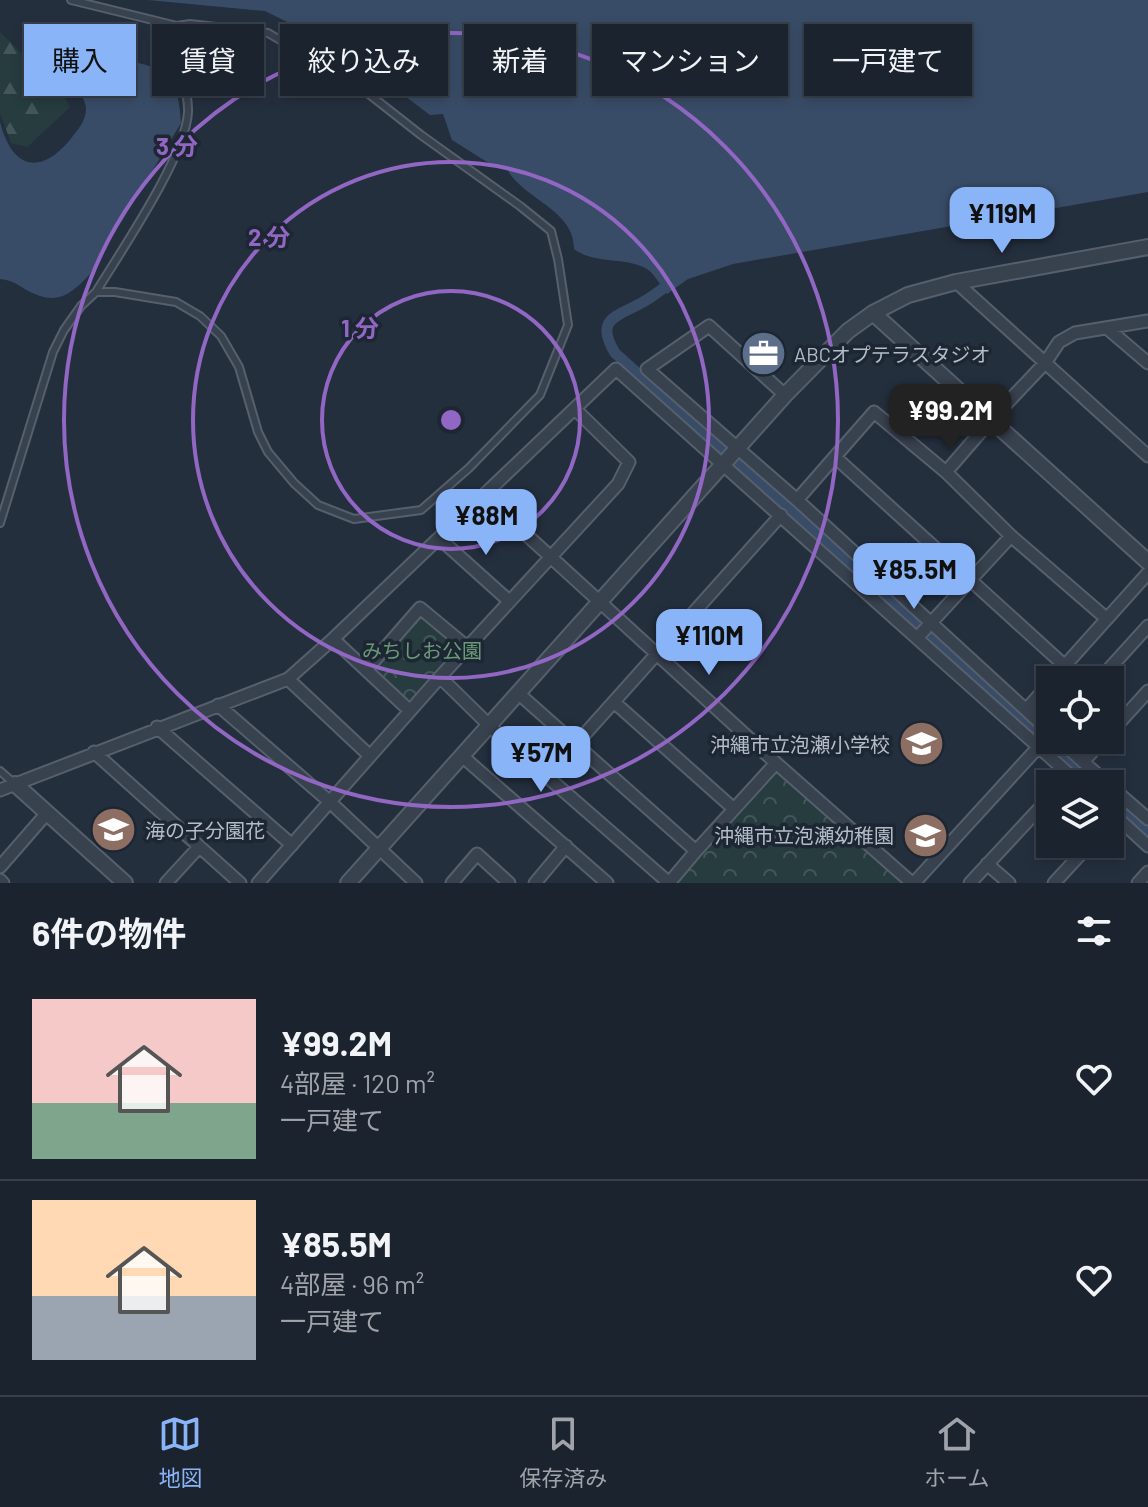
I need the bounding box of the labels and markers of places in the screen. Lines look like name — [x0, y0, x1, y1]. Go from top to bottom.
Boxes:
pin: ¥119M — [946, 187, 1058, 255]
office icon: ABCオプテラスタジオ — [739, 330, 787, 378]
place label: ABCオプテラスタジオ — [794, 342, 990, 366]
pin: ¥99.2M — [885, 384, 1015, 452]
centre of rings — [437, 406, 465, 434]
pin: ¥88M — [439, 489, 533, 557]
pin: ¥85.5M — [849, 543, 979, 611]
pin: ¥110M — [653, 609, 765, 677]
school or university icon: 沖縄市立泡瀬小学校 — [897, 720, 945, 768]
pin: ¥57M — [494, 726, 588, 794]
place label: 沖縄市立泡瀬小学校 — [710, 732, 890, 756]
school or university icon: 海の子分園花 — [90, 806, 138, 854]
school or university icon: 沖縄市立泡瀬幼稚園 — [901, 811, 949, 859]
place label: 海の子分園花 — [145, 818, 265, 842]
place label: 沖縄市立泡瀬幼稚園 — [714, 823, 894, 847]

